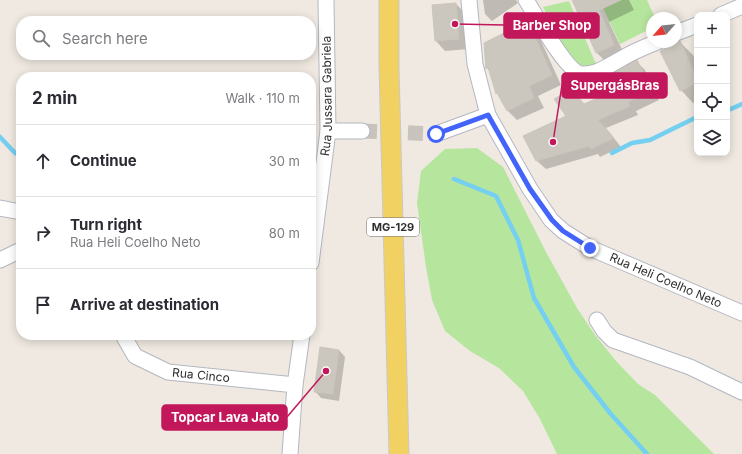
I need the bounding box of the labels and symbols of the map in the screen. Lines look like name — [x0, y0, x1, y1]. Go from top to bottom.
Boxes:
north arrow — [646, 12, 682, 48]
callout: Barber Shop — [504, 13, 599, 38]
text: Barber Shop — [513, 17, 591, 33]
street label: Rua Jussara Gabriela — [317, 36, 335, 157]
callout: SupergásBras — [562, 73, 667, 98]
text: SupergásBras — [570, 77, 660, 93]
route start — [427, 125, 445, 143]
road number: MG-129 — [367, 218, 419, 236]
route end — [581, 239, 599, 257]
street label: Rua Heli Coelho Neto — [607, 249, 724, 311]
street label: Rua Cinco — [172, 364, 231, 385]
callout: Topcar Lava Jato — [162, 405, 287, 430]
text: Topcar Lava Jato — [171, 409, 279, 425]

